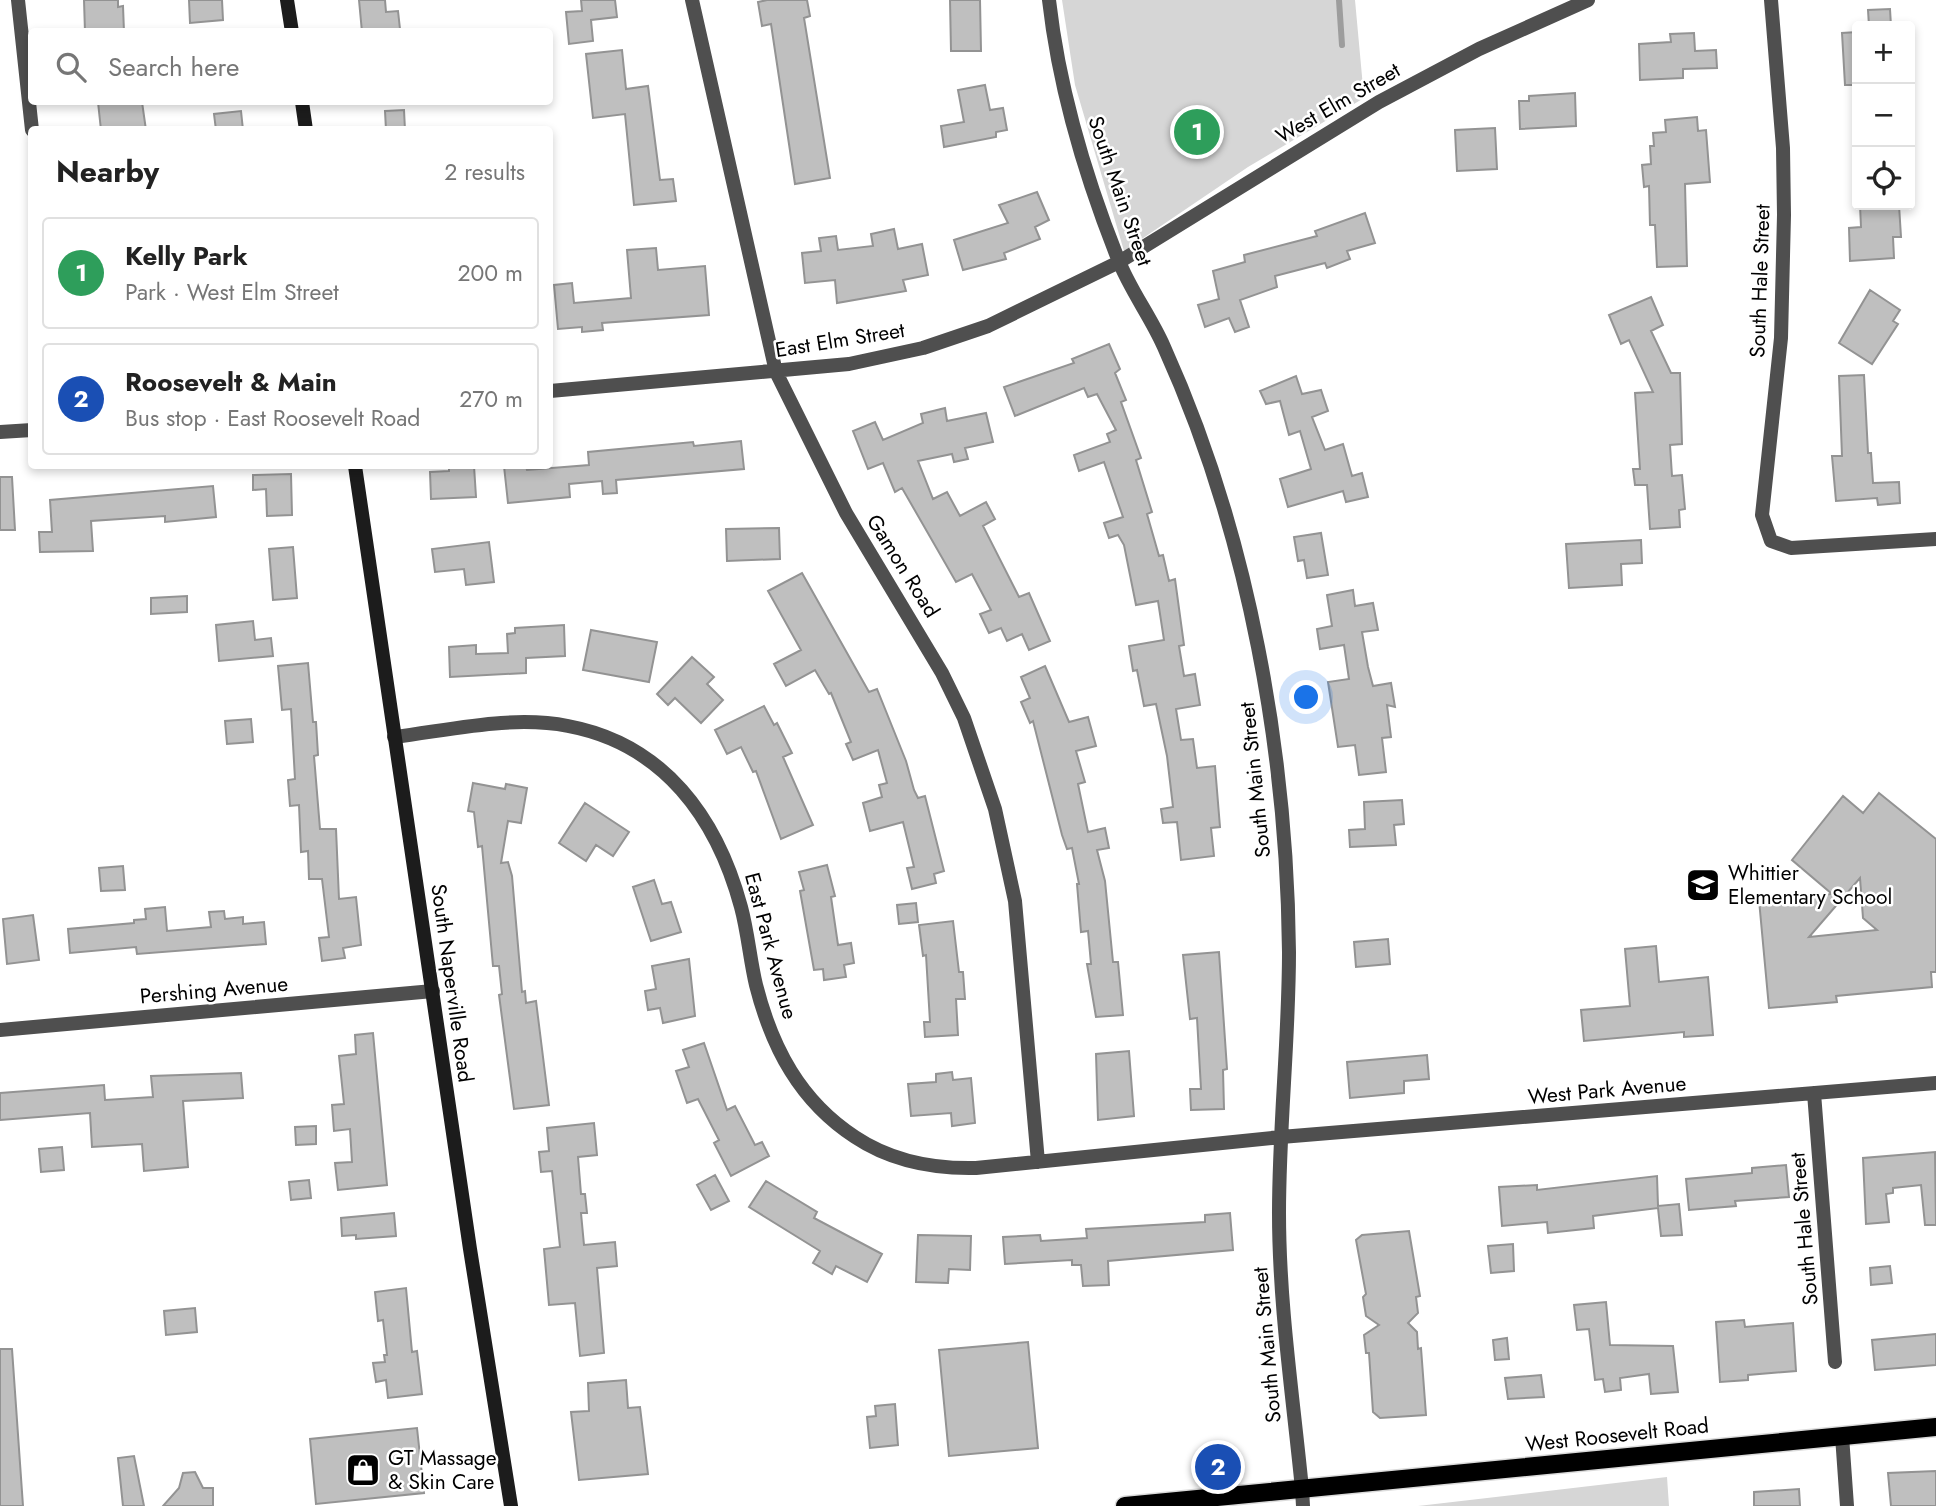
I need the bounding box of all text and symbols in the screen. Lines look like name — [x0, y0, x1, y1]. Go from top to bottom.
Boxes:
map controls — [1852, 21, 1915, 210]
button: + — [1852, 21, 1915, 84]
search box — [28, 28, 553, 105]
icon: search — [52, 48, 90, 86]
text: Search here — [108, 48, 240, 86]
street label: West Elm Street — [1270, 55, 1406, 151]
button: − — [1852, 84, 1915, 147]
pin: 1 — [1174, 106, 1220, 158]
street label: South Main Street — [1080, 112, 1160, 270]
button: locate — [1852, 147, 1915, 210]
text: Nearby — [56, 150, 159, 193]
text: 2 results — [444, 155, 525, 189]
street label: South Hale Street — [1742, 204, 1778, 358]
text: Kelly Park — [125, 237, 248, 275]
text: 1 — [75, 256, 87, 290]
text: 200 m — [457, 256, 523, 290]
text: Park · West Elm Street — [125, 275, 339, 309]
street label: East Elm Street — [773, 315, 907, 365]
text: Roosevelt & Main — [125, 363, 337, 401]
text: 2 — [73, 382, 89, 416]
text: 270 m — [459, 382, 523, 416]
text: Bus stop · East Roosevelt Road — [125, 401, 420, 435]
street label: Gamon Road — [859, 509, 947, 623]
your location — [1289, 680, 1323, 714]
street label: South Main Street — [1232, 701, 1278, 859]
place label: Whittier Elementary School — [1728, 858, 1892, 912]
school or university icon: Whittier Elementary School — [1684, 866, 1722, 904]
street label: East Park Avenue — [737, 869, 805, 1023]
street label: South Naperville Road — [423, 882, 481, 1084]
street label: Pershing Avenue — [139, 969, 289, 1011]
street label: West Park Avenue — [1527, 1068, 1688, 1112]
street label: South Hale Street — [1782, 1151, 1826, 1307]
street label: South Main Street — [1245, 1266, 1289, 1424]
street label: West Roosevelt Road — [1524, 1410, 1710, 1460]
pin: 2 — [1195, 1441, 1241, 1493]
place label: GT Massage & Skin Care — [388, 1443, 497, 1497]
shop icon: GT Massage & Skin Care — [344, 1451, 382, 1489]

